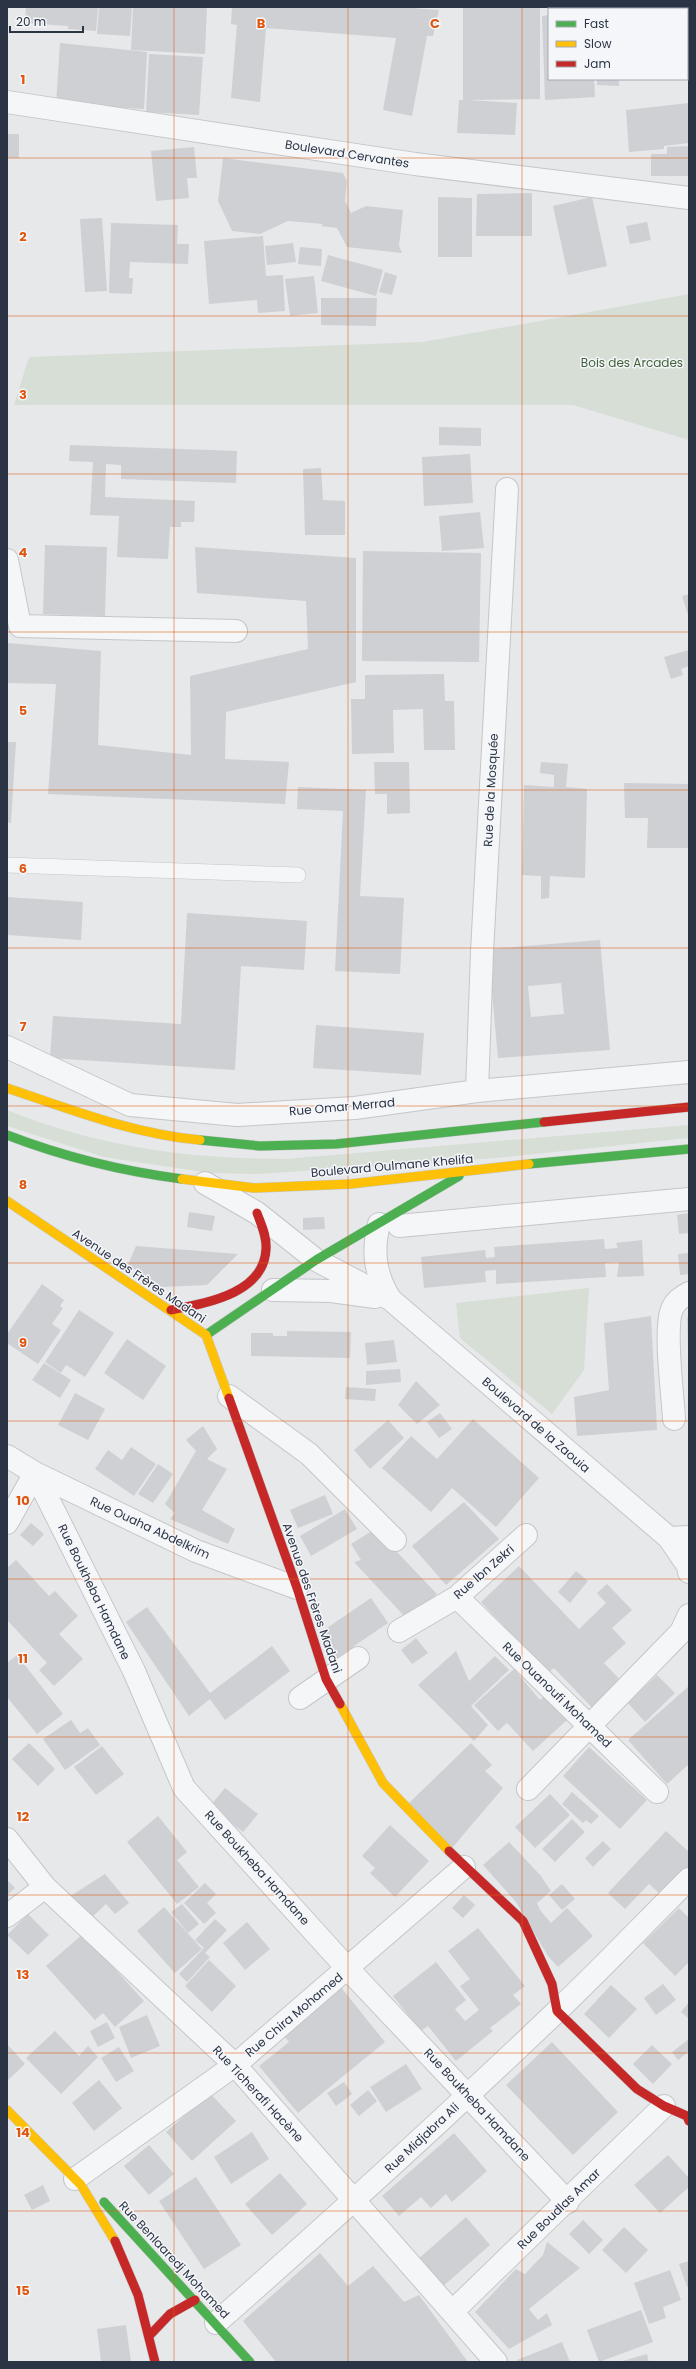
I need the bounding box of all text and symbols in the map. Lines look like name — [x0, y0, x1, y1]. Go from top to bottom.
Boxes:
scale bar — [10, 8, 83, 34]
legend — [548, 8, 688, 80]
text: 20 m — [16, 13, 46, 30]
text: B — [257, 14, 266, 33]
text: C — [430, 14, 440, 33]
text: Fast — [584, 15, 609, 32]
text: Slow — [584, 35, 612, 52]
text: Jam — [584, 55, 611, 72]
text: 1 — [21, 70, 25, 89]
street label: Boulevard Cervantes — [284, 135, 410, 172]
text: 2 — [19, 227, 27, 246]
park label: Bois des Arcades — [581, 354, 683, 371]
text: 3 — [19, 385, 27, 404]
text: 4 — [19, 543, 28, 562]
text: 5 — [19, 701, 27, 720]
street label: Rue de la Mosquée — [479, 733, 502, 847]
text: 6 — [19, 859, 27, 878]
text: 7 — [20, 1017, 27, 1036]
street label: Rue Omar Merrad — [288, 1093, 396, 1120]
street label: Boulevard Oulmane Khelifa — [310, 1150, 474, 1181]
text: 8 — [19, 1175, 27, 1194]
street label: Avenue des Frères Madani — [69, 1224, 210, 1327]
text: 9 — [19, 1333, 27, 1352]
street label: Boulevard de la Zaouia — [479, 1373, 594, 1476]
text: 10 — [16, 1491, 30, 1510]
street label: Rue Ouaha Abdelkrim — [87, 1492, 213, 1563]
street label: Avenue des Frères Madani — [279, 1520, 346, 1675]
street label: Rue Boukheba Hamdane — [54, 1521, 135, 1663]
street label: Rue Ibn Zekri — [450, 1541, 518, 1603]
street label: Rue Ouanoufi Mohamed — [499, 1638, 616, 1751]
text: 11 — [18, 1649, 28, 1668]
text: 12 — [17, 1807, 30, 1826]
street label: Rue Boukheba Hamdane — [201, 1807, 314, 1929]
text: 13 — [17, 1965, 30, 1984]
street label: Rue Chira Mohamed — [241, 1969, 346, 2061]
street label: Rue Ticherafi Hacène — [209, 2042, 308, 2146]
street label: Rue Boukheba Hamdane — [420, 2044, 534, 2165]
street label: Rue Midjabra Ali — [381, 2099, 463, 2177]
text: 14 — [16, 2123, 30, 2142]
street label: Rue Boudlas Amar — [513, 2164, 604, 2253]
street label: Rue Benlaaredj Mohamed — [115, 2197, 234, 2322]
text: 15 — [16, 2281, 30, 2300]

